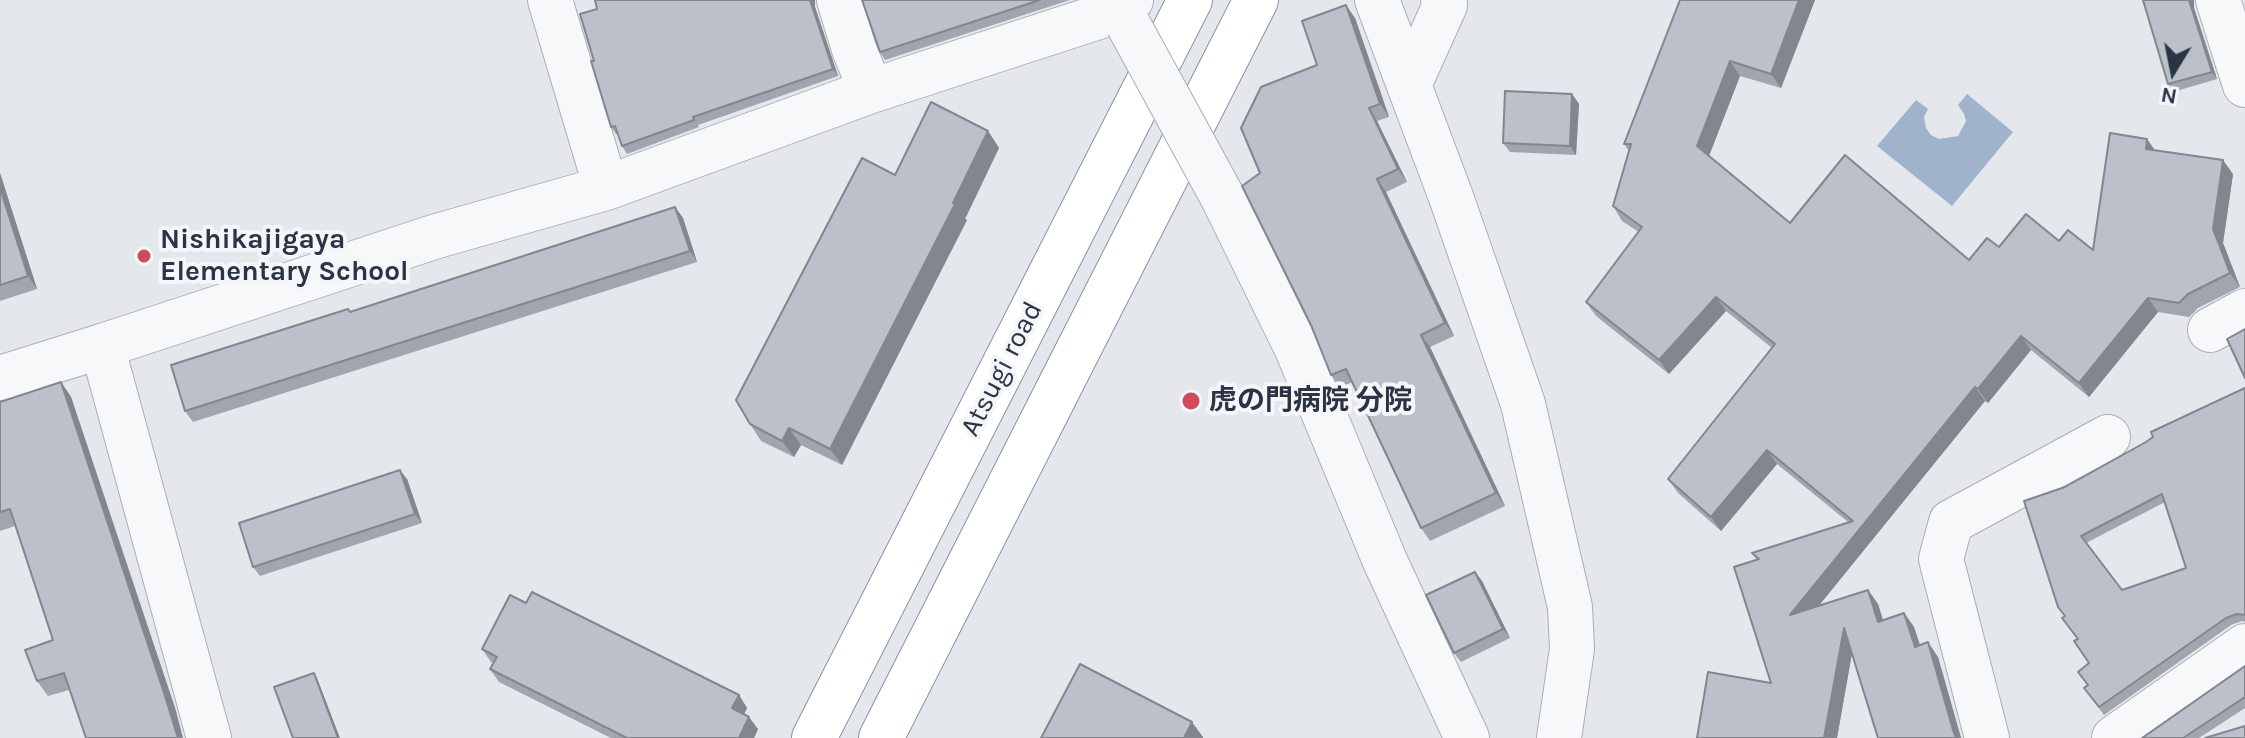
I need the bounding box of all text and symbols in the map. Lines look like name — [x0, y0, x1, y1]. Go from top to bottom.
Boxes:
north arrow — [2133, 32, 2213, 112]
text: N — [2159, 81, 2179, 110]
place label: Nishikajigaya Elementary School — [160, 223, 409, 289]
marker: Nishikajigaya Elementary School — [135, 247, 153, 265]
street label: Atsugi road — [954, 296, 1050, 442]
place label: 虎の門病院 分院 — [1209, 384, 1412, 418]
marker: 虎の門病院 分院 — [1180, 390, 1202, 412]

